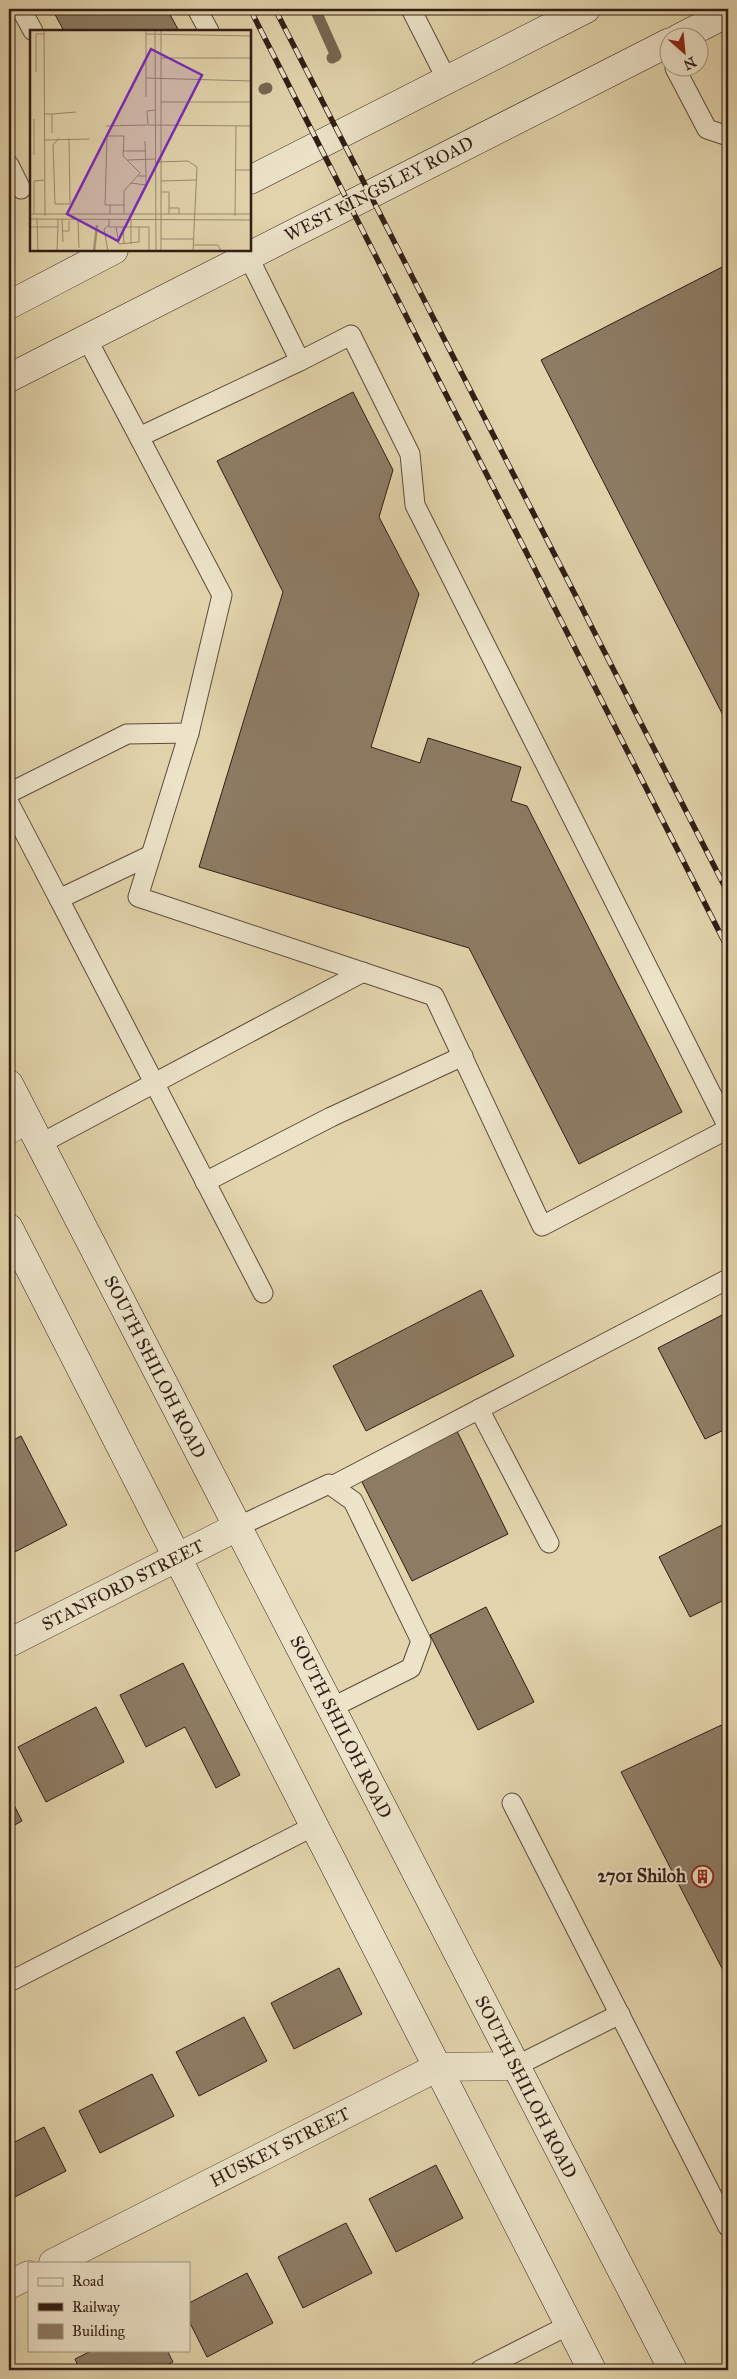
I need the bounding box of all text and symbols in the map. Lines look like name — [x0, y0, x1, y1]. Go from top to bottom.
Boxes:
north arrow — [660, 28, 710, 78]
inset map — [30, 30, 251, 251]
text: N — [680, 53, 699, 73]
street label: WEST KINGSLEY ROAD — [281, 132, 477, 246]
street label: SOUTH SHILOH ROAD — [99, 1272, 211, 1462]
street label: STANFORD STREET — [38, 1534, 208, 1636]
street label: SOUTH SHILOH ROAD — [285, 1632, 397, 1822]
building icon: 2701 Shiloh — [690, 1864, 714, 1888]
place label: 2701 Shiloh — [597, 1865, 687, 1887]
street label: SOUTH SHILOH ROAD — [470, 1992, 582, 2182]
street label: HUSKEY STREET — [206, 2102, 354, 2192]
legend — [28, 2262, 190, 2352]
text: Road — [72, 2272, 104, 2290]
text: Railway — [72, 2298, 121, 2316]
text: Building — [72, 2322, 126, 2340]

